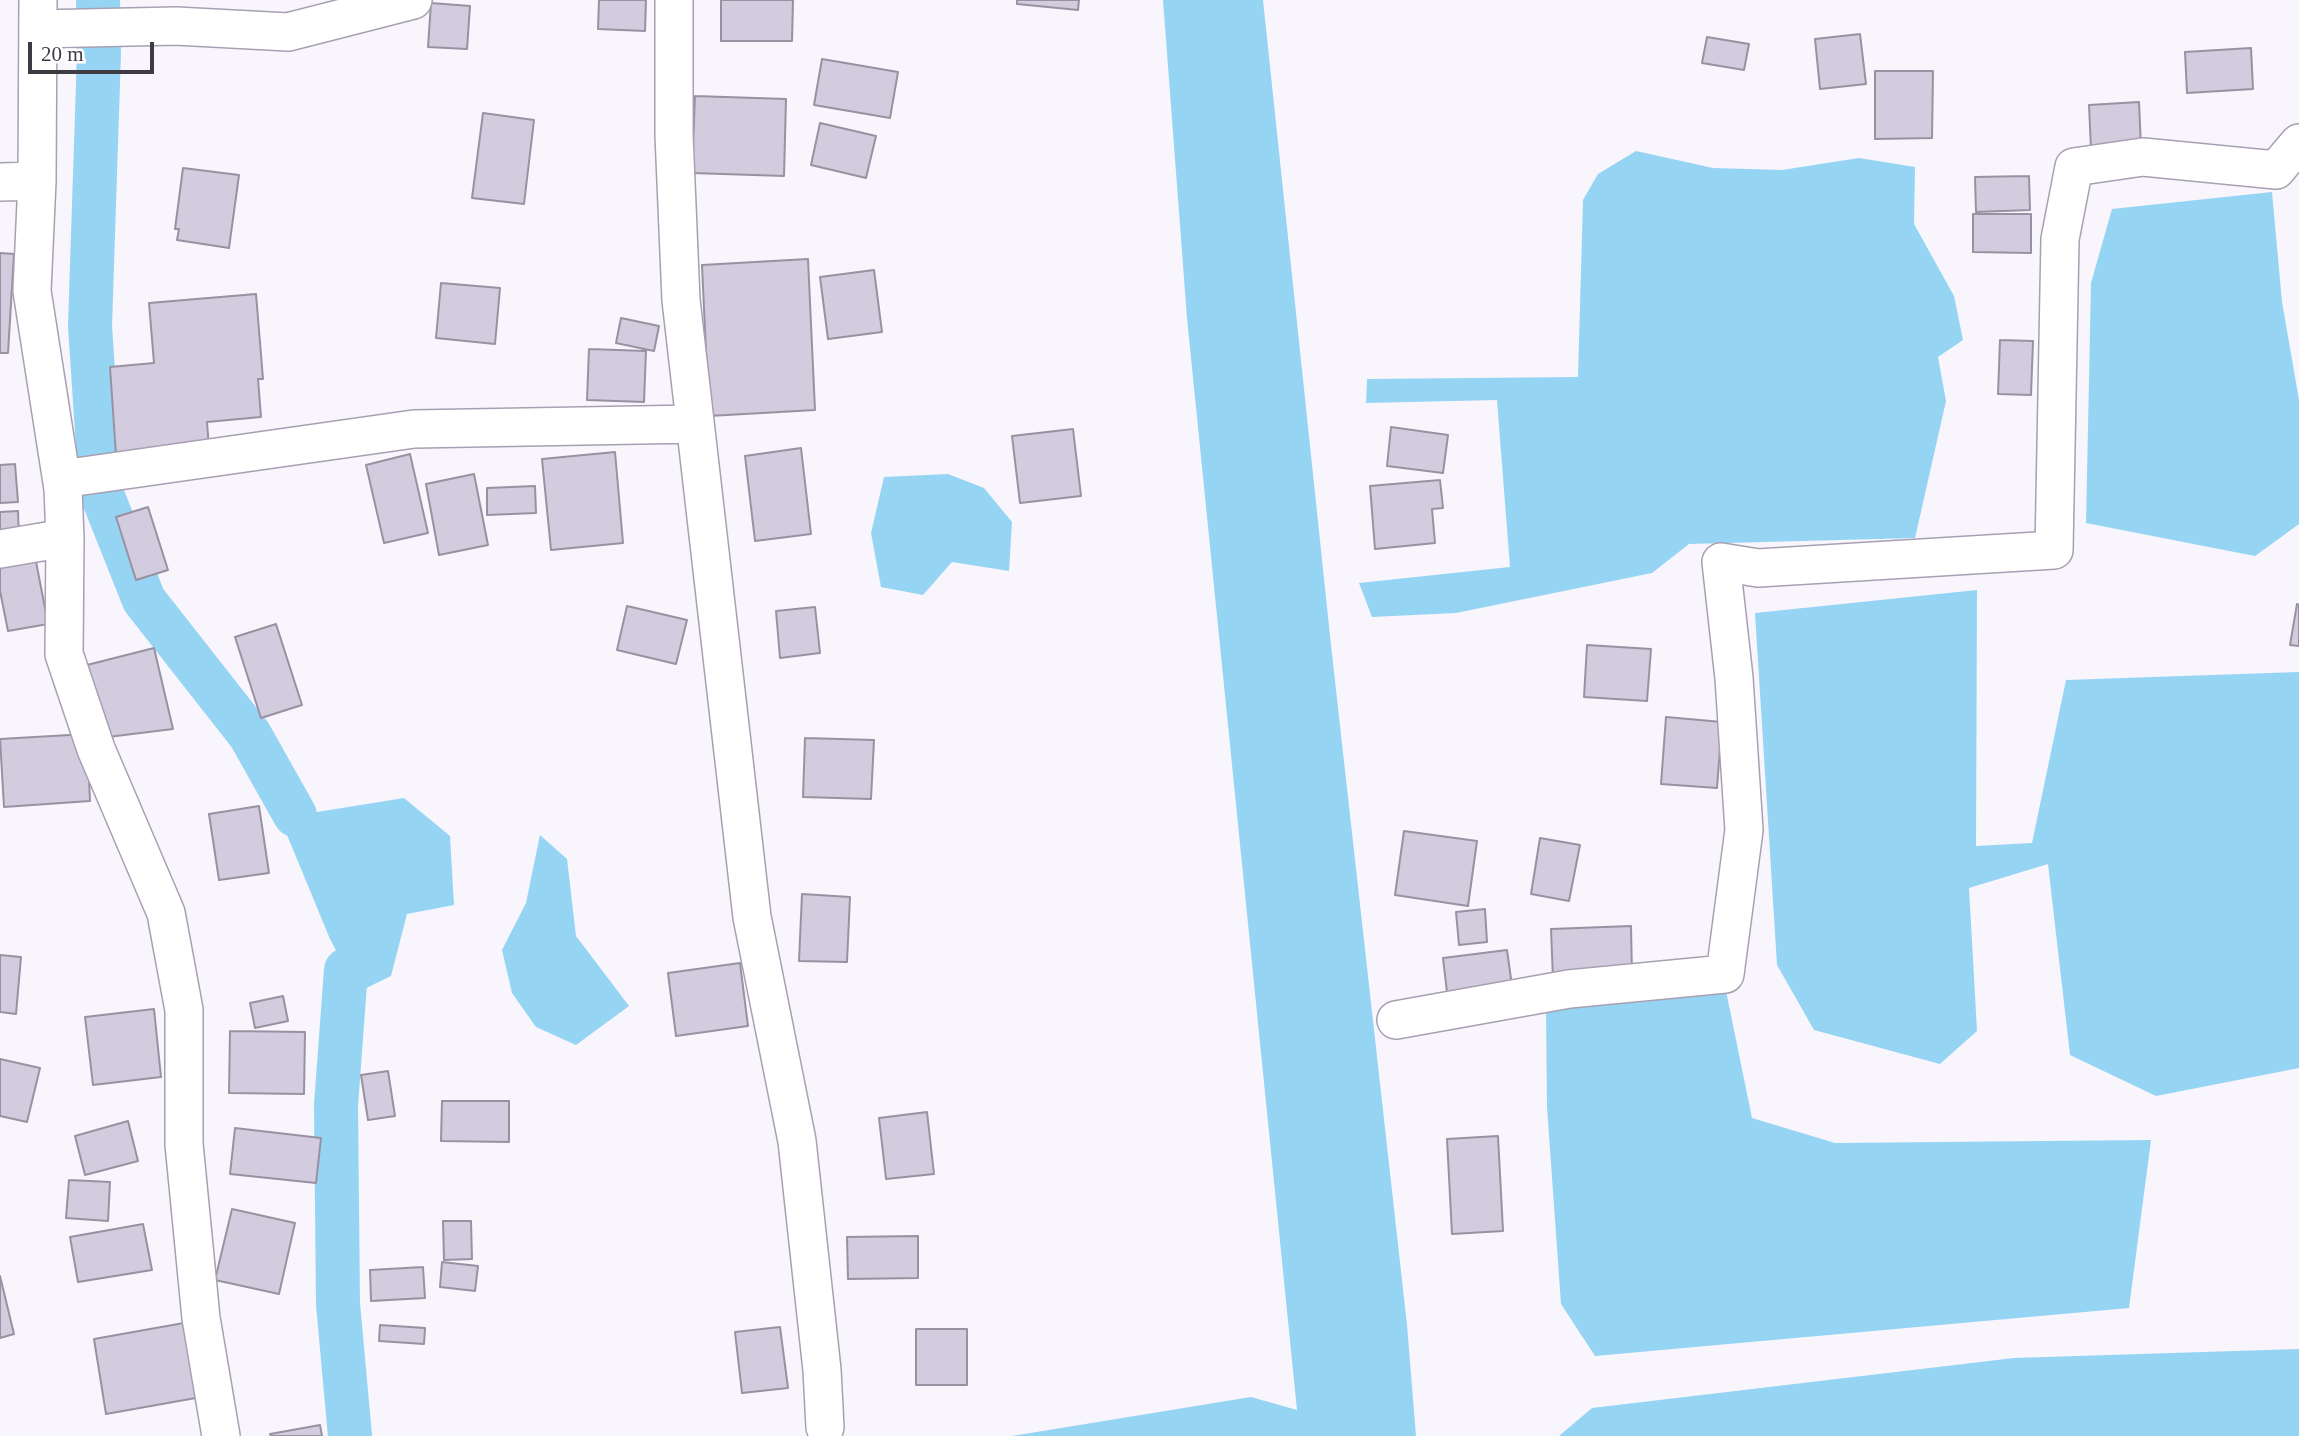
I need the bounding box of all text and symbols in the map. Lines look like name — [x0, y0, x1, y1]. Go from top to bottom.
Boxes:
scale bar — [32, 28, 158, 72]
text: 20 m — [41, 42, 84, 66]

